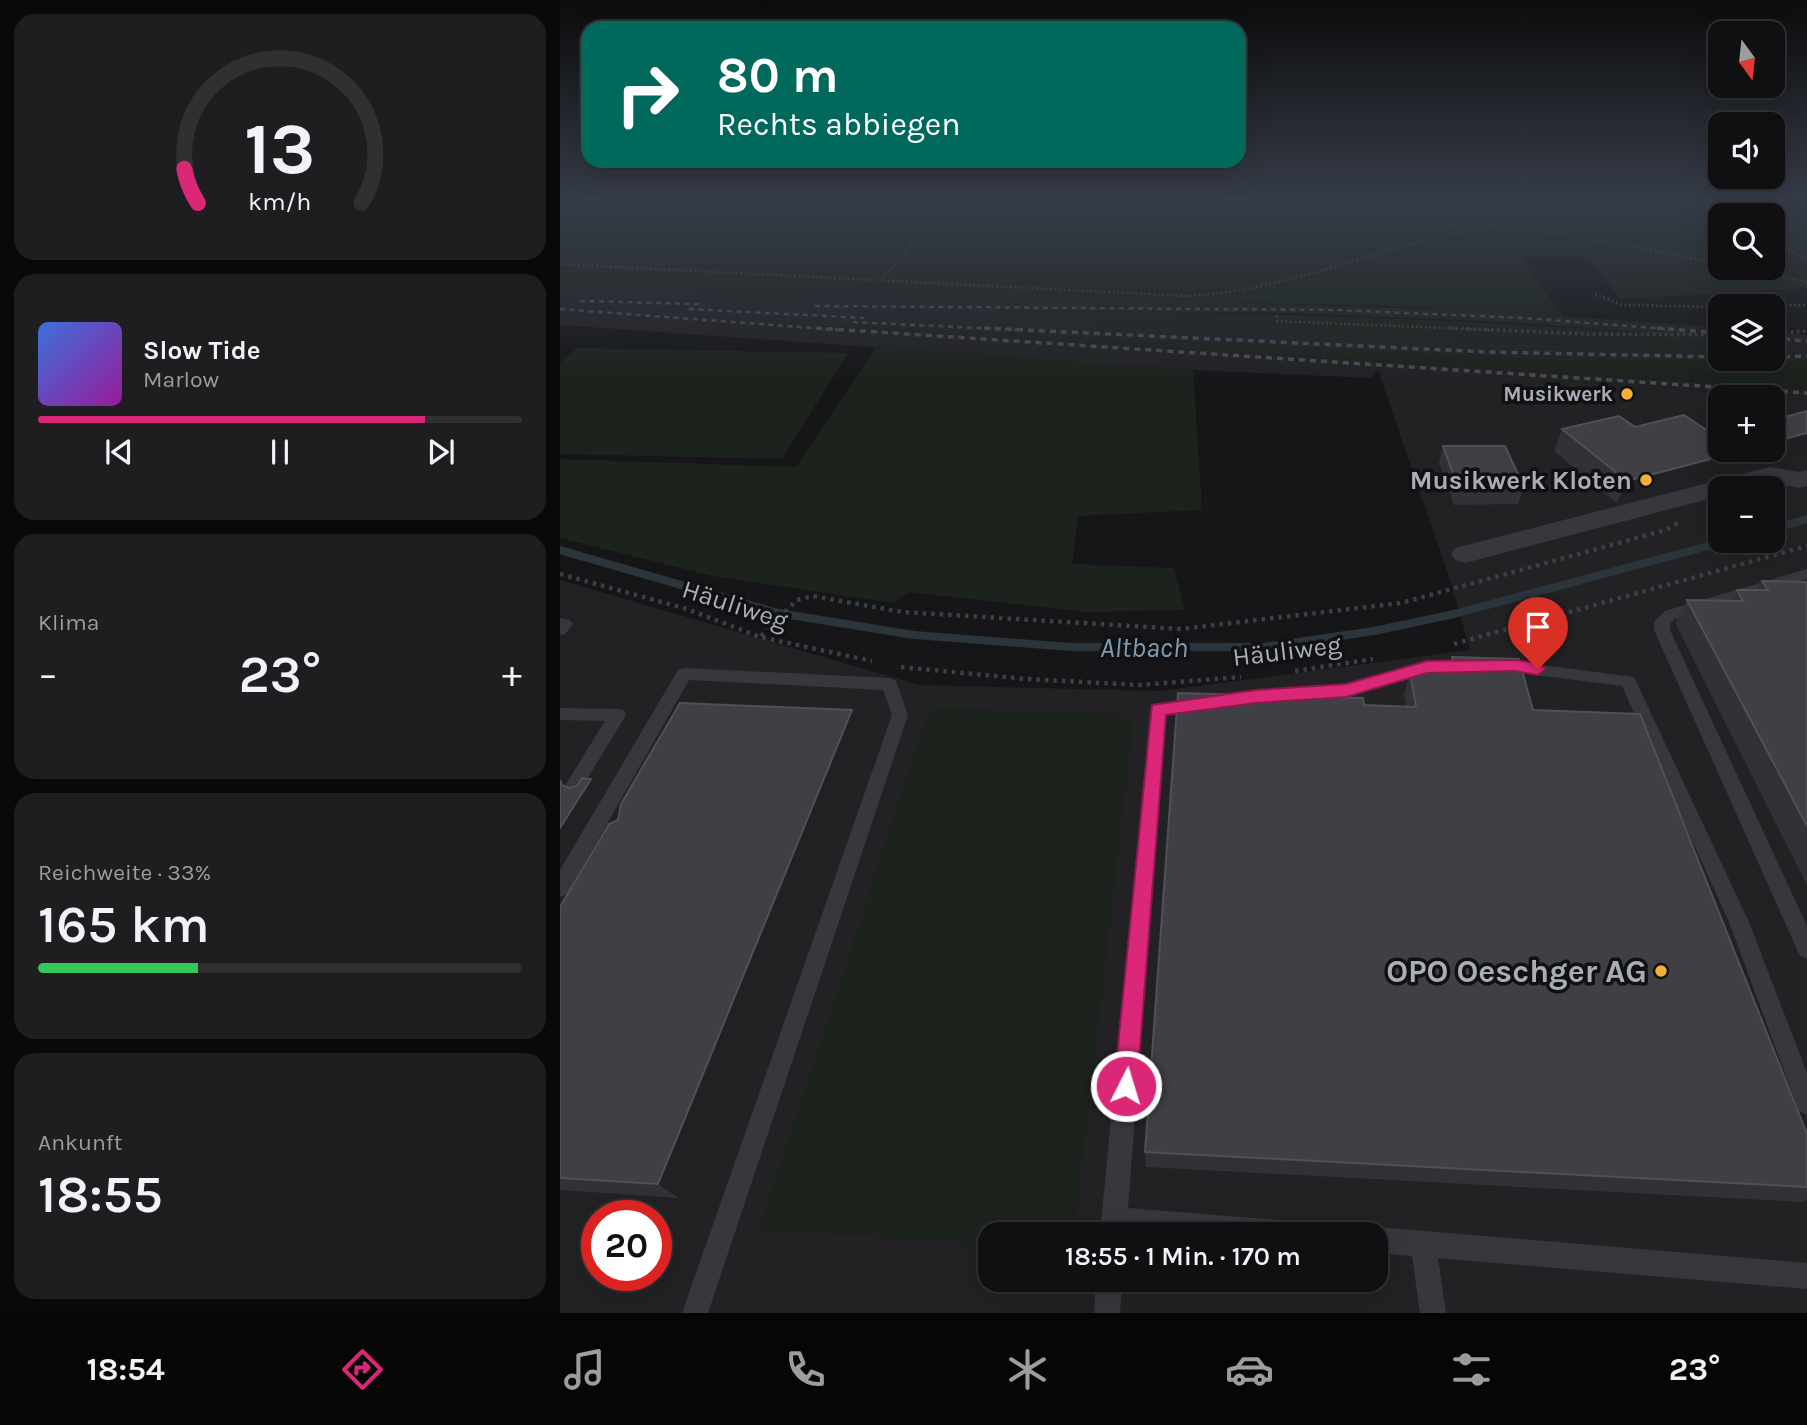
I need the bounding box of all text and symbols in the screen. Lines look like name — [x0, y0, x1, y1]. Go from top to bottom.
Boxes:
north arrow — [1708, 21, 1785, 98]
map controls — [1708, 21, 1785, 553]
text: 80 m — [717, 47, 839, 104]
icon: right — [602, 49, 693, 140]
text: 13 — [244, 106, 316, 191]
text: Rechts abbiegen — [717, 106, 961, 143]
button: sound — [1708, 112, 1785, 189]
text: km/h — [248, 187, 312, 216]
button: search — [1708, 203, 1785, 280]
button: layers — [1708, 294, 1785, 371]
text: Slow Tide — [143, 335, 261, 366]
text: Marlow — [143, 366, 219, 393]
place label: Musikwerk — [1503, 382, 1614, 406]
button: + — [1708, 385, 1785, 462]
marker: Musikwerk — [1619, 386, 1635, 402]
icon: previous — [100, 433, 138, 471]
icon: pause — [261, 433, 299, 471]
icon: next — [422, 433, 460, 471]
place label: Musikwerk Kloten — [1410, 465, 1632, 496]
marker: Musikwerk Kloten — [1638, 472, 1654, 488]
button: − — [1708, 476, 1785, 553]
street label: Häuliweg — [678, 573, 792, 637]
pin — [1508, 597, 1568, 669]
icon: arrive — [1519, 608, 1557, 646]
text: Klima — [38, 609, 99, 636]
street label: Häuliweg — [1231, 629, 1343, 673]
water label: Altbach — [1100, 631, 1188, 664]
text: 23° — [239, 644, 321, 705]
text: − — [38, 652, 58, 697]
text: + — [502, 652, 522, 697]
text: Reichweite · 33% — [38, 859, 211, 886]
text: 165 km — [38, 894, 210, 955]
place label: OPO Oeschger AG — [1386, 953, 1647, 990]
marker: OPO Oeschger AG — [1653, 963, 1669, 979]
position arrow — [1089, 1049, 1163, 1123]
text: Ankunft — [38, 1129, 122, 1156]
text: 18:55 — [38, 1164, 163, 1225]
speed limit sign: 20 — [581, 1200, 672, 1291]
text: 18:55 · 1 Min. · 170 m — [1065, 1241, 1301, 1272]
icon: directions — [338, 1345, 387, 1394]
icon: music — [560, 1345, 609, 1394]
icon: phone — [781, 1345, 830, 1394]
icon: climate — [1003, 1345, 1052, 1394]
icon: car — [1225, 1345, 1274, 1394]
icon: filters — [1447, 1345, 1496, 1394]
text: 18:54 — [86, 1351, 165, 1388]
text: 23° — [1669, 1351, 1721, 1388]

